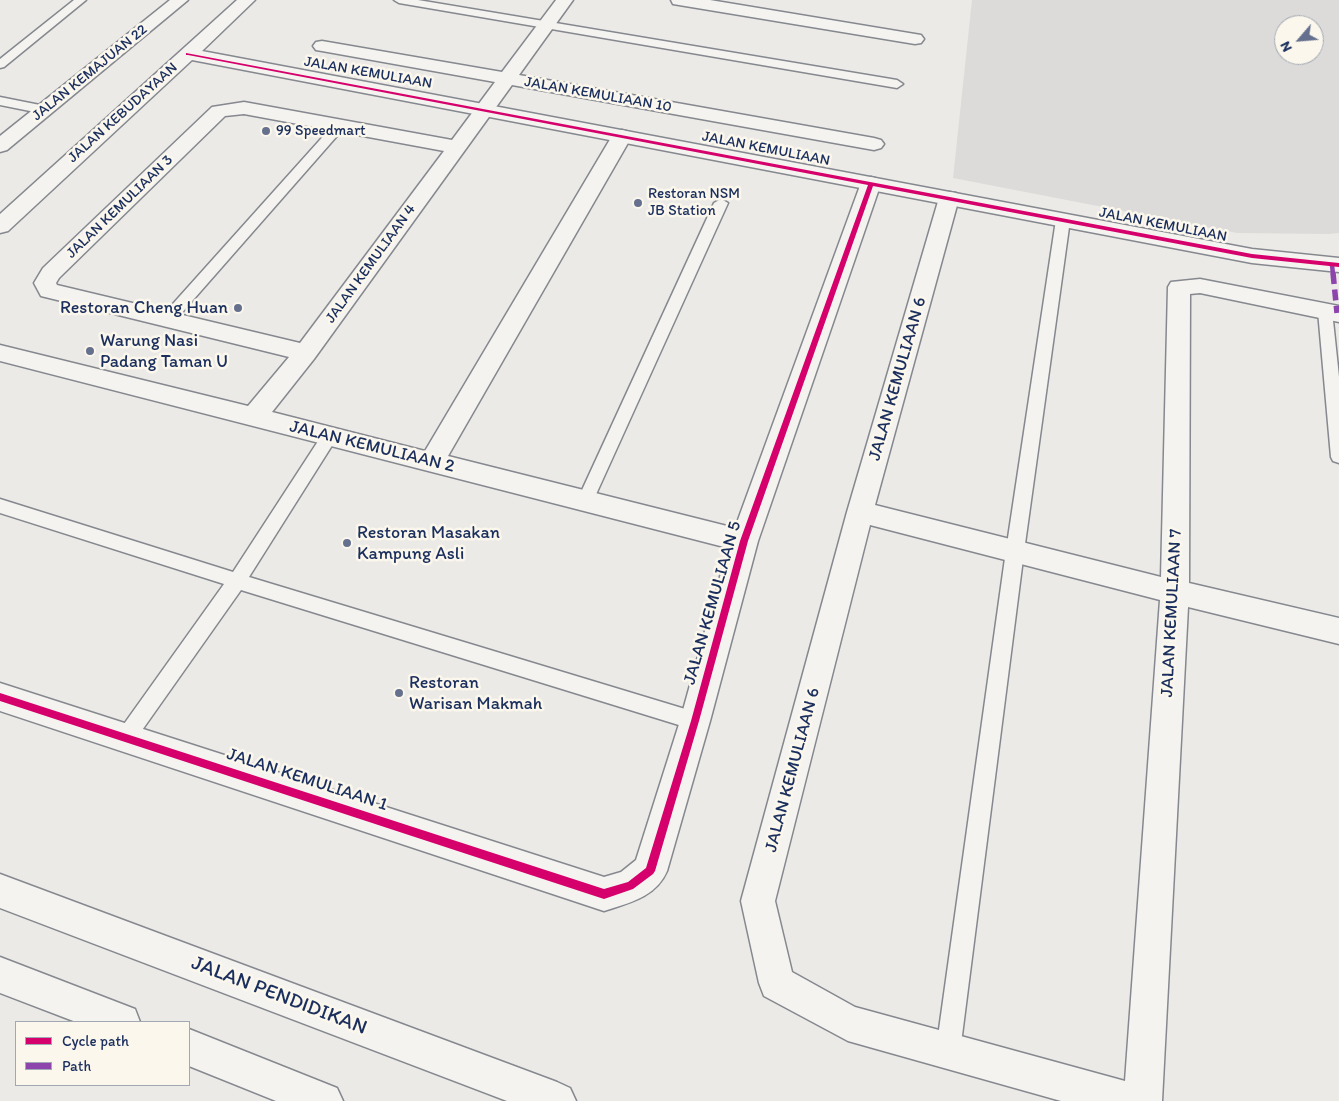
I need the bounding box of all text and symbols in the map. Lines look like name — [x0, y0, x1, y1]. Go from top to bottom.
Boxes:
north arrow — [1274, 15, 1324, 65]
street label: JALAN KEMAJUAN 22 — [29, 21, 151, 125]
text: N — [1276, 39, 1296, 55]
street label: JALAN KEMULIAAN — [303, 53, 433, 93]
street label: JALAN KEBUDAYAAN — [65, 59, 181, 167]
street label: JALAN KEMULIAAN 10 — [523, 73, 673, 117]
place label: 99 Speedmart — [276, 122, 366, 140]
marker: 99 Speedmart — [260, 125, 272, 137]
street label: JALAN KEMULIAAN — [701, 128, 831, 170]
street label: JALAN KEMULIAAN 3 — [63, 151, 177, 263]
place label: Restoran NSM JB Station — [648, 185, 740, 220]
marker: Restoran NSM JB Station — [632, 197, 644, 209]
street label: JALAN KEMULIAAN 4 — [322, 201, 420, 327]
street label: JALAN KEMULIAAN — [1098, 204, 1228, 246]
street label: JALAN KEMULIAAN 6 — [864, 295, 932, 463]
place label: Restoran Cheng Huan — [60, 297, 228, 319]
marker: Restoran Cheng Huan — [232, 302, 244, 314]
place label: Warung Nasi Padang Taman U — [100, 330, 228, 372]
marker: Warung Nasi Padang Taman U — [84, 345, 96, 357]
street label: JALAN KEMULIAAN 2 — [287, 416, 457, 478]
street label: JALAN KEMULIAAN 5 — [679, 519, 747, 687]
place label: Restoran Masakan Kampung Asli — [357, 522, 500, 564]
street label: JALAN KEMULIAAN 7 — [1157, 528, 1187, 698]
marker: Restoran Masakan Kampung Asli — [341, 537, 353, 549]
place label: Restoran Warisan Makmah — [409, 672, 542, 714]
street label: JALAN KEMULIAAN 6 — [761, 685, 825, 855]
marker: Restoran Warisan Makmah — [393, 687, 405, 699]
street label: JALAN KEMULIAAN 1 — [224, 744, 390, 816]
street label: JALAN PENDIDIKAN — [188, 951, 370, 1041]
legend — [15, 1021, 190, 1086]
text: Cycle path — [62, 1032, 129, 1050]
text: Path — [62, 1057, 91, 1075]

